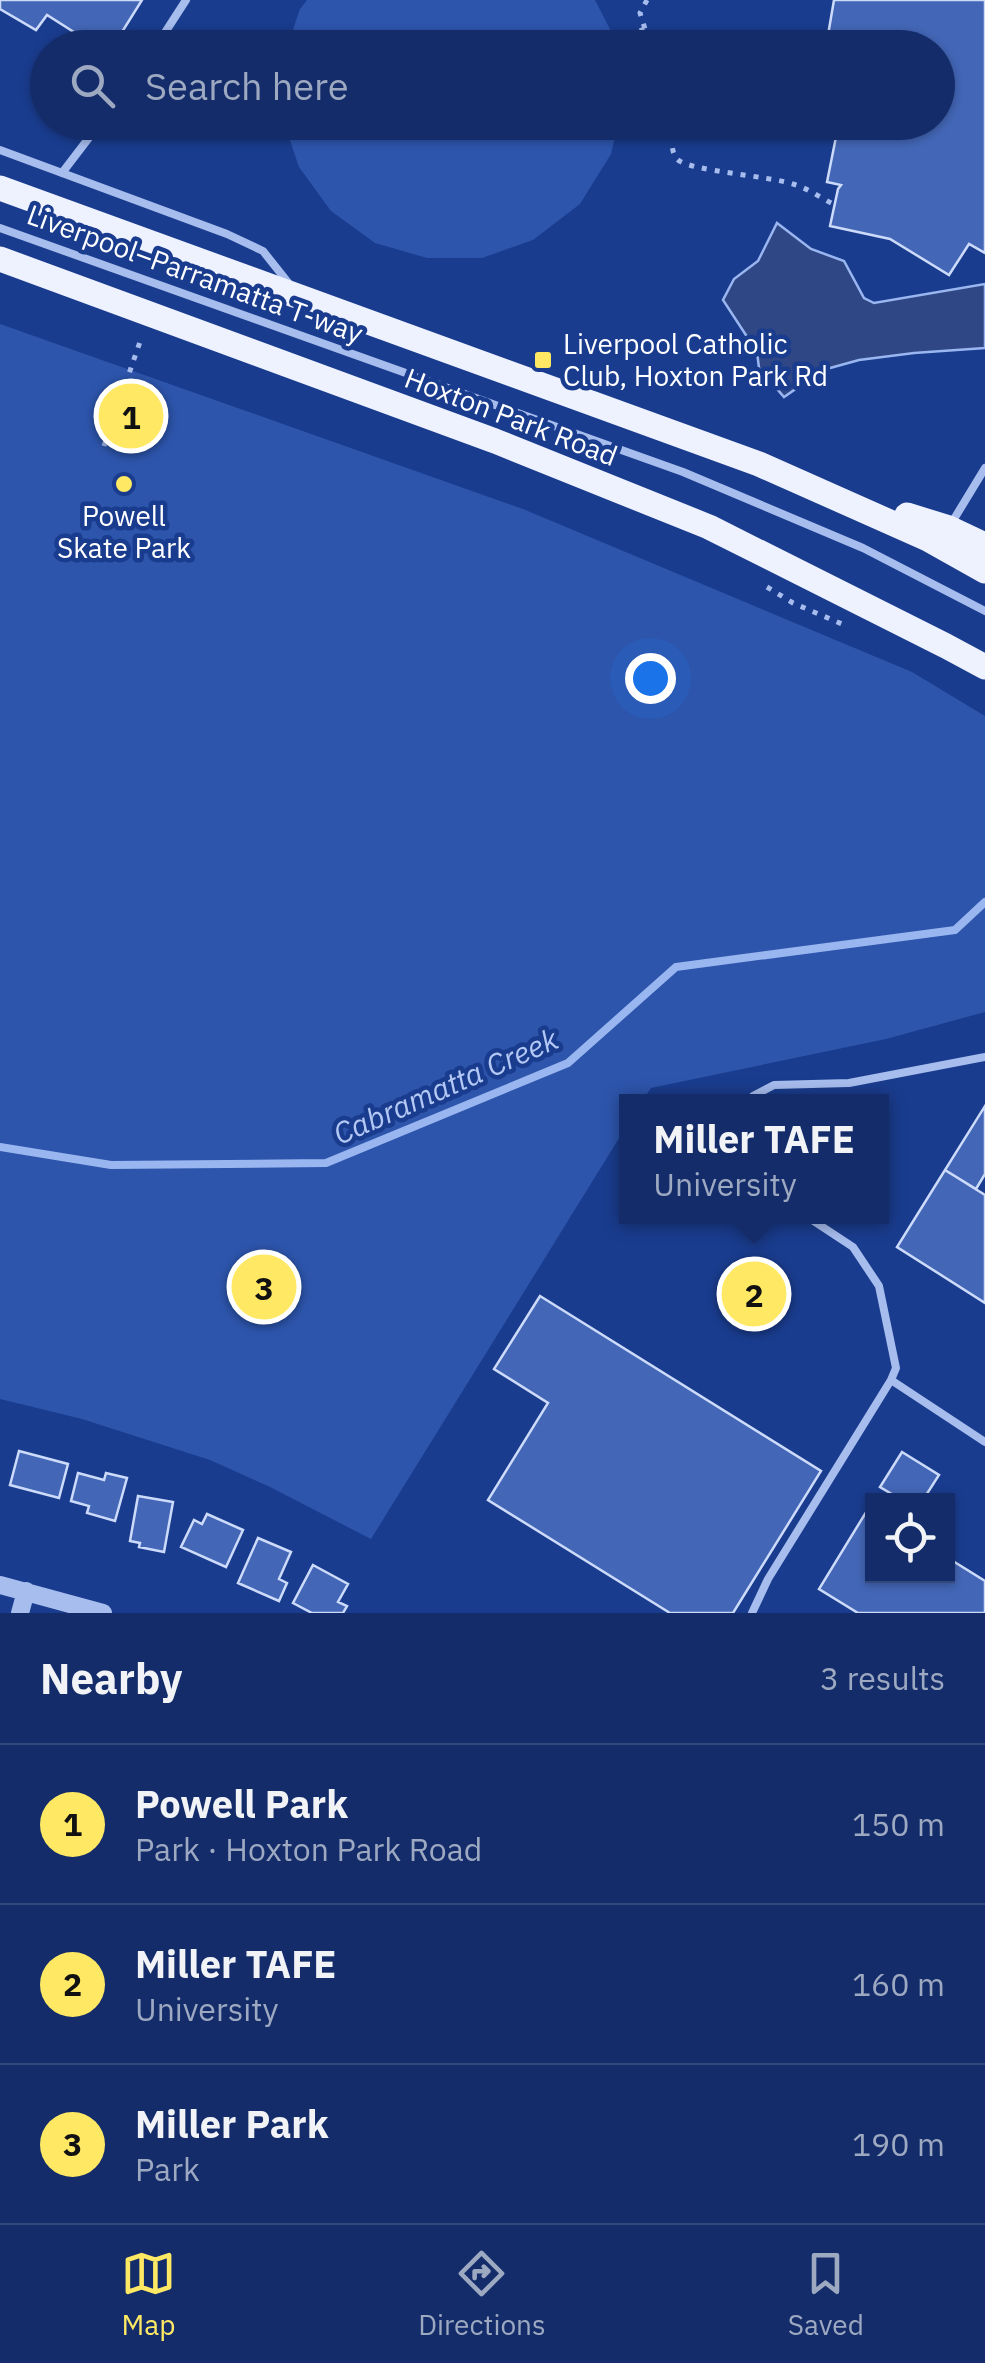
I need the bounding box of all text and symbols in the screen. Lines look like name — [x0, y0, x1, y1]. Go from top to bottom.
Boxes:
search box — [30, 30, 955, 140]
icon: search — [65, 58, 120, 113]
text: Search here — [145, 61, 349, 110]
street label: Liverpool–Parramatta T-way — [22, 195, 368, 352]
place label: Liverpool Catholic Club, Hoxton Park Rd — [563, 325, 828, 394]
marker: Liverpool Catholic Club, Hoxton Park Rd — [532, 349, 554, 371]
street label: Hoxton Park Road — [400, 359, 623, 474]
pin: 1 — [98, 378, 164, 454]
marker: Powell Skate Park — [113, 473, 135, 495]
place label: Powell Skate Park — [57, 497, 191, 566]
your location — [625, 653, 676, 704]
water label: Cabramatta Creek — [327, 1018, 564, 1153]
popup — [619, 1094, 889, 1224]
text: Miller TAFE — [653, 1114, 855, 1163]
text: University — [653, 1163, 797, 1205]
pin: 3 — [232, 1250, 296, 1324]
pin: 2 — [722, 1256, 786, 1332]
map controls — [865, 1493, 955, 1583]
button: locate — [865, 1493, 955, 1583]
text: Nearby — [40, 1651, 182, 1706]
text: 3 results — [820, 1657, 945, 1699]
text: Powell Park — [135, 1779, 348, 1828]
text: 1 — [63, 1803, 82, 1845]
text: 150 m — [852, 1803, 945, 1845]
text: Park · Hoxton Park Road — [135, 1828, 482, 1870]
text: Miller TAFE — [135, 1939, 336, 1988]
text: 2 — [63, 1963, 82, 2005]
text: 160 m — [852, 1963, 945, 2005]
text: University — [135, 1988, 278, 2030]
text: Miller Park — [135, 2099, 329, 2148]
text: 3 — [63, 2123, 82, 2165]
text: 190 m — [852, 2123, 945, 2165]
text: Park — [135, 2148, 200, 2190]
tab: Map — [121, 2246, 176, 2343]
tab: Directions — [418, 2246, 546, 2343]
tab: Saved — [788, 2246, 864, 2343]

